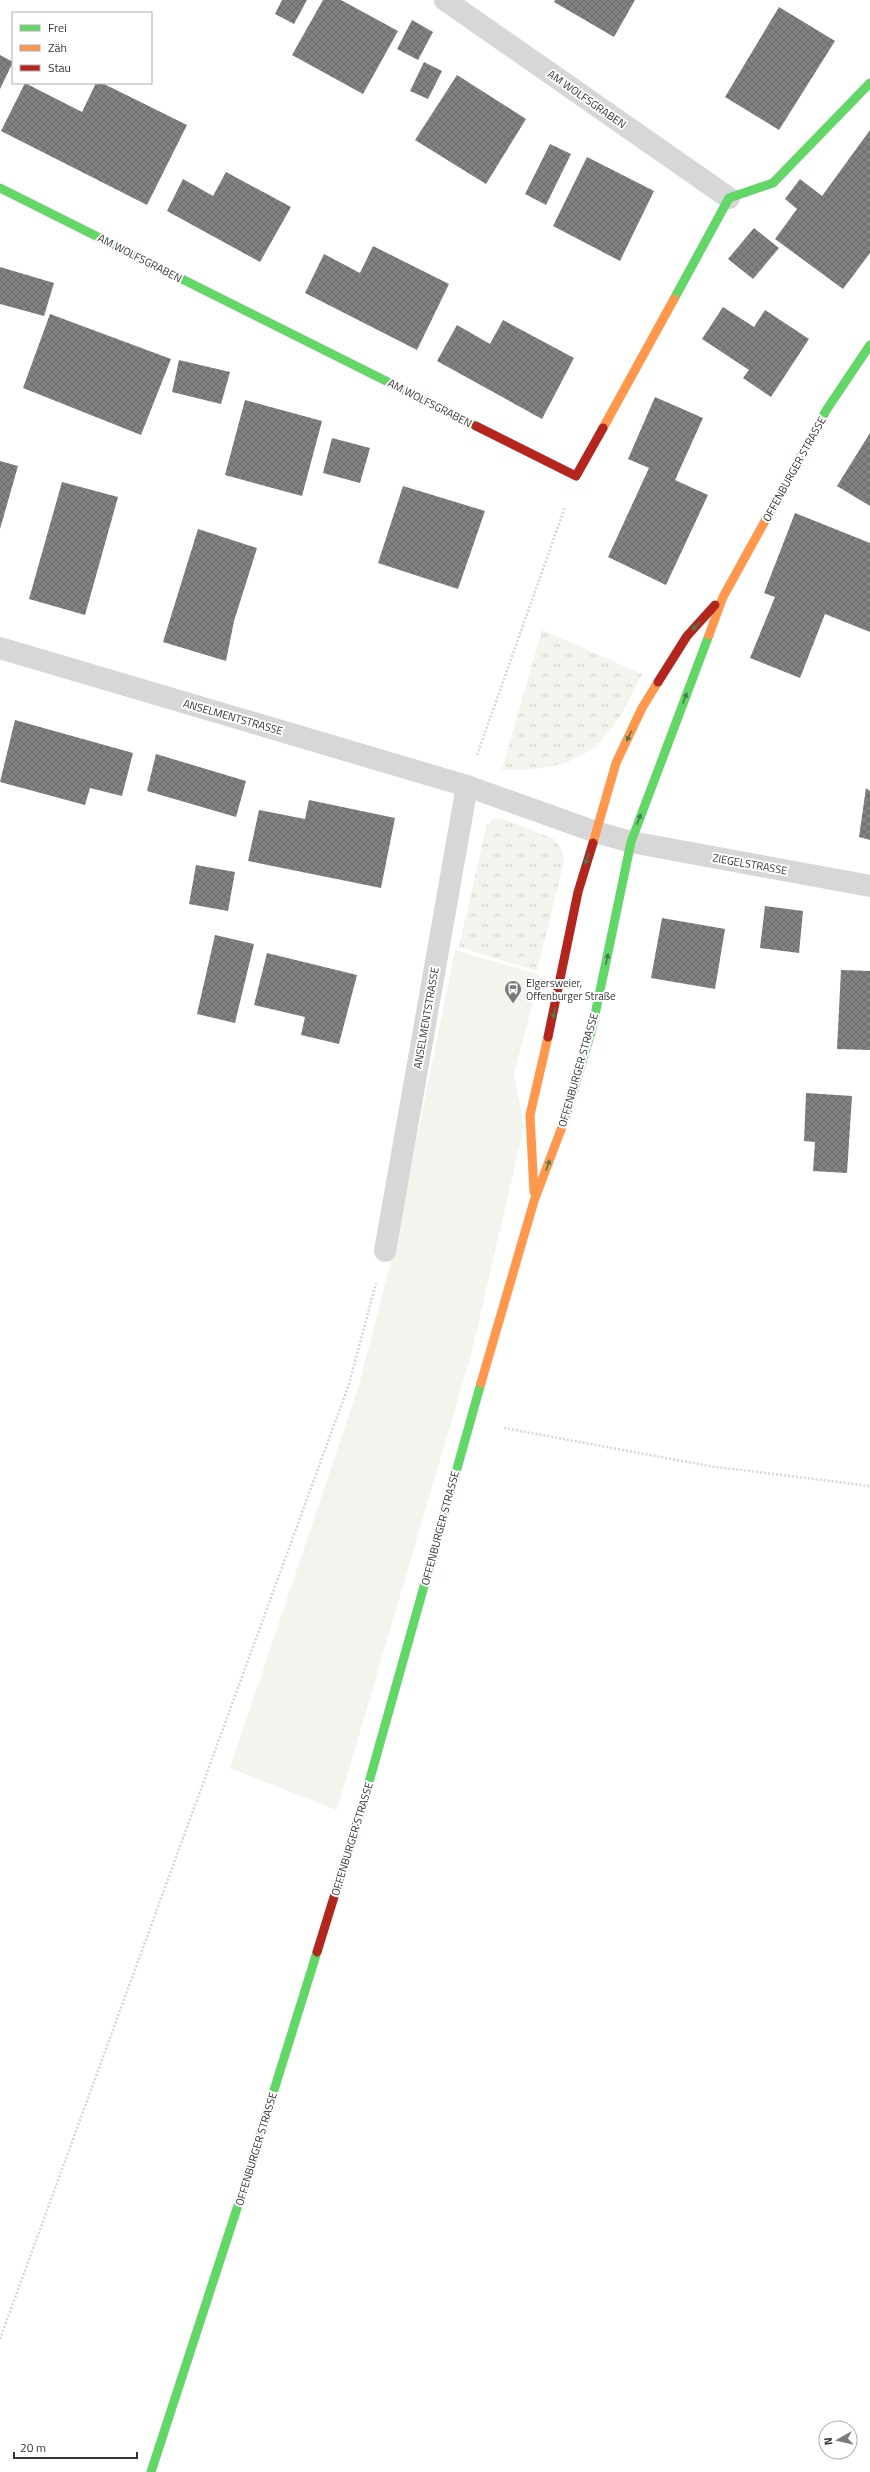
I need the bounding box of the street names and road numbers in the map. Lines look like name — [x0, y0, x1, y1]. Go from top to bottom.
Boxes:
street label: AM WOLFSGRABEN — [545, 66, 629, 132]
street label: AM WOLFSGRABEN — [95, 230, 185, 286]
street label: AM WOLFSGRABEN — [385, 375, 475, 431]
street label: OFFENBURGER STRASSE — [758, 414, 830, 524]
street label: ANSELMENTSTRASSE — [181, 695, 285, 739]
street label: ZIEGELSTRASSE — [711, 850, 789, 878]
street label: ANSELMENTSTRASSE — [409, 966, 443, 1070]
street label: OFFENBURGER STRASSE — [554, 1011, 602, 1129]
street label: OFFENBURGER STRASSE — [417, 1469, 463, 1587]
street label: OFFENBURGER STRASSE — [327, 1780, 377, 1898]
street label: OFFENBURGER STRASSE — [231, 2090, 281, 2208]

